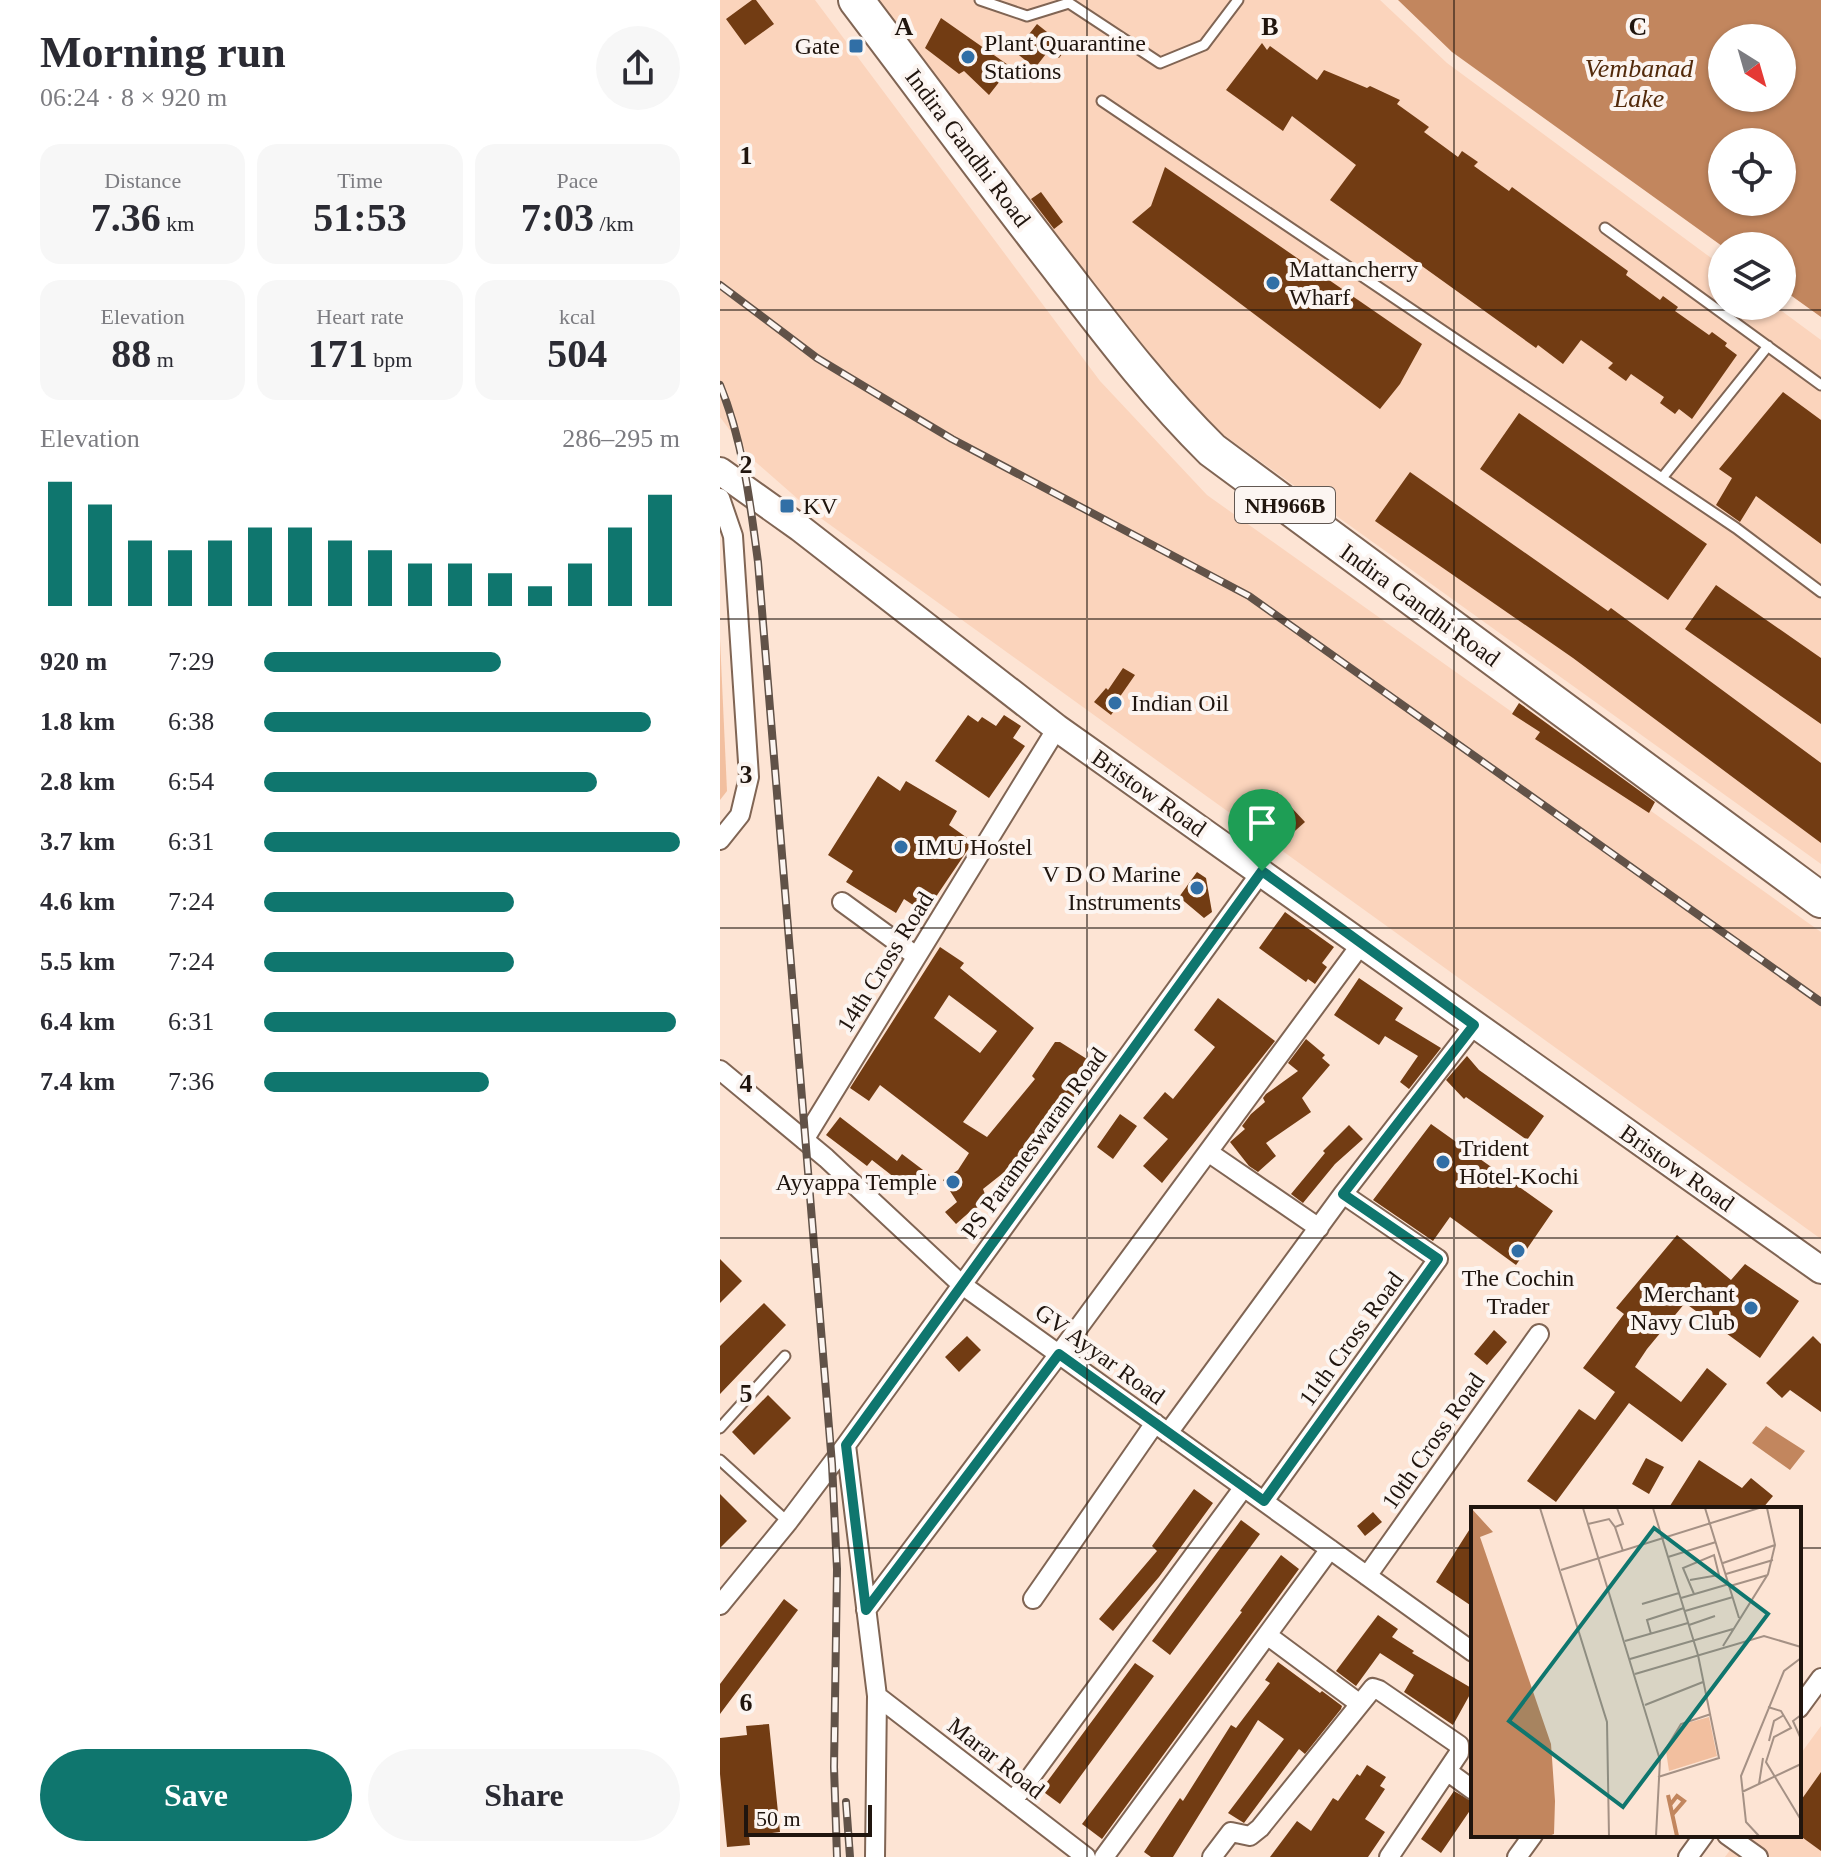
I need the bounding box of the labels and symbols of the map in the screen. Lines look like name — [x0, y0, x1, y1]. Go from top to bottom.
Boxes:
text: A — [895, 12, 914, 41]
text: B — [1261, 12, 1279, 41]
text: C — [1629, 12, 1647, 41]
north arrow — [1708, 24, 1796, 112]
place label: Plant Quarantine Stations — [984, 30, 1146, 84]
place label: Gate — [795, 33, 840, 59]
marker: Gate — [847, 37, 865, 55]
marker: Plant Quarantine Stations — [959, 48, 977, 66]
water label: Vembanad Lake — [1585, 54, 1694, 113]
street label: Indira Gandhi Road — [900, 64, 1036, 232]
text: 1 — [740, 141, 753, 170]
place label: Mattancherry Wharf — [1289, 256, 1418, 310]
marker: Mattancherry Wharf — [1264, 274, 1282, 292]
text: 2 — [740, 450, 753, 479]
road number: NH966B — [1235, 487, 1335, 523]
place label: KV — [803, 493, 838, 519]
marker: KV — [778, 497, 796, 515]
street label: Indira Gandhi Road — [1335, 538, 1505, 672]
place label: Indian Oil — [1131, 690, 1229, 716]
marker: Indian Oil — [1106, 694, 1124, 712]
street label: Bristow Road — [1087, 744, 1211, 842]
text: 3 — [740, 760, 753, 789]
pin — [1228, 789, 1296, 871]
place label: IMU Hostel — [917, 834, 1033, 860]
marker: IMU Hostel — [892, 838, 910, 856]
place label: V D O Marine Instruments — [1042, 861, 1181, 915]
marker: V D O Marine Instruments — [1188, 879, 1206, 897]
street label: 14th Cross Road — [832, 887, 938, 1037]
street label: PS Parameswaran Road — [956, 1043, 1112, 1243]
text: 4 — [740, 1069, 753, 1098]
street label: Bristow Road — [1615, 1119, 1739, 1217]
place label: Trident Hotel-Kochi — [1459, 1135, 1579, 1189]
marker: Trident Hotel-Kochi — [1434, 1153, 1452, 1171]
place label: Ayyappa Temple — [775, 1169, 937, 1195]
marker: Ayyappa Temple — [944, 1173, 962, 1191]
marker: The Cochin Trader — [1509, 1242, 1527, 1260]
place label: The Cochin Trader — [1462, 1265, 1574, 1319]
street label: 11th Cross Road — [1294, 1267, 1408, 1411]
place label: Merchant Navy Club — [1630, 1281, 1735, 1335]
street label: GV Ayyar Road — [1030, 1298, 1170, 1410]
marker: Merchant Navy Club — [1742, 1299, 1760, 1317]
street label: 10th Cross Road — [1376, 1368, 1490, 1514]
text: 5 — [740, 1379, 753, 1408]
inset map — [1471, 1507, 1801, 1837]
text: 6 — [740, 1688, 753, 1717]
street label: Marar Road — [943, 1712, 1049, 1804]
scale bar — [744, 1801, 872, 1837]

